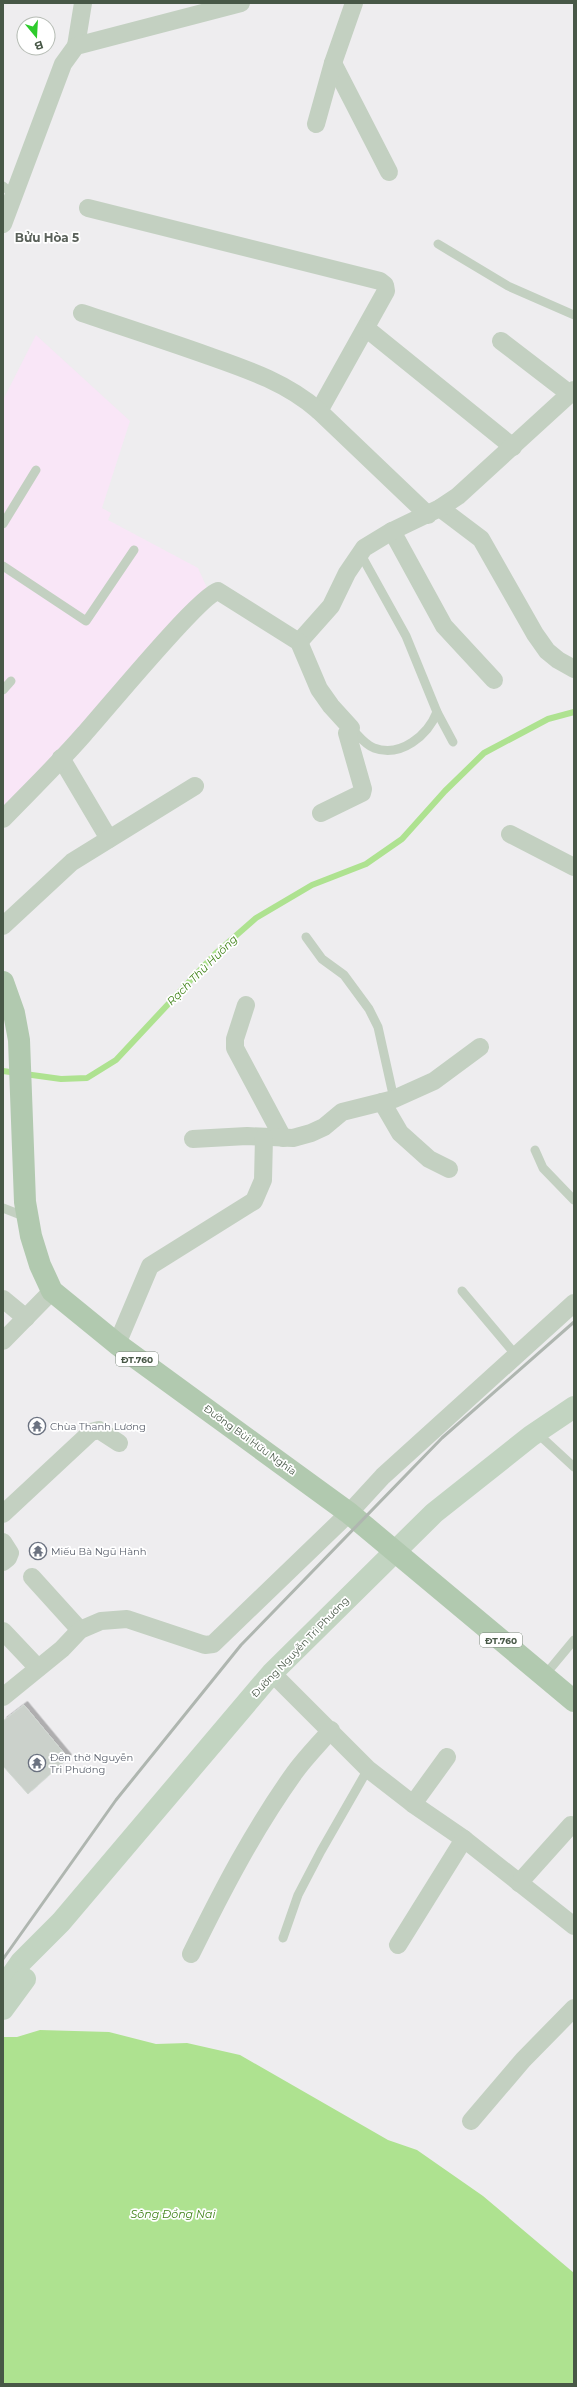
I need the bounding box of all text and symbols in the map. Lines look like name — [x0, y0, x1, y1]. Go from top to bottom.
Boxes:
north arrow — [16, 16, 56, 56]
text: B — [33, 38, 45, 53]
district label: Bửu Hòa 5 — [15, 230, 79, 245]
water label: Rạch Thủ Huồng — [164, 931, 241, 1008]
road number: ĐT.760 — [116, 1352, 158, 1366]
street label: Đường Bùi Hữu Nghĩa — [201, 1402, 299, 1478]
temple icon: Chùa Thanh Lương — [27, 1416, 47, 1436]
place label: Chùa Thanh Lương — [50, 1420, 146, 1433]
temple icon: Miếu Bà Ngũ Hành — [28, 1541, 48, 1561]
place label: Miếu Bà Ngũ Hành — [51, 1545, 147, 1558]
street label: Đường Nguyễn Tri Phương — [248, 1594, 352, 1700]
road number: ĐT.760 — [480, 1633, 522, 1647]
place label: Đền thờ Nguyễn Tri Phương — [50, 1751, 133, 1776]
temple icon: Đền thờ Nguyễn Tri Phương — [27, 1753, 47, 1773]
water label: Sông Đồng Nai — [131, 2207, 215, 2221]

